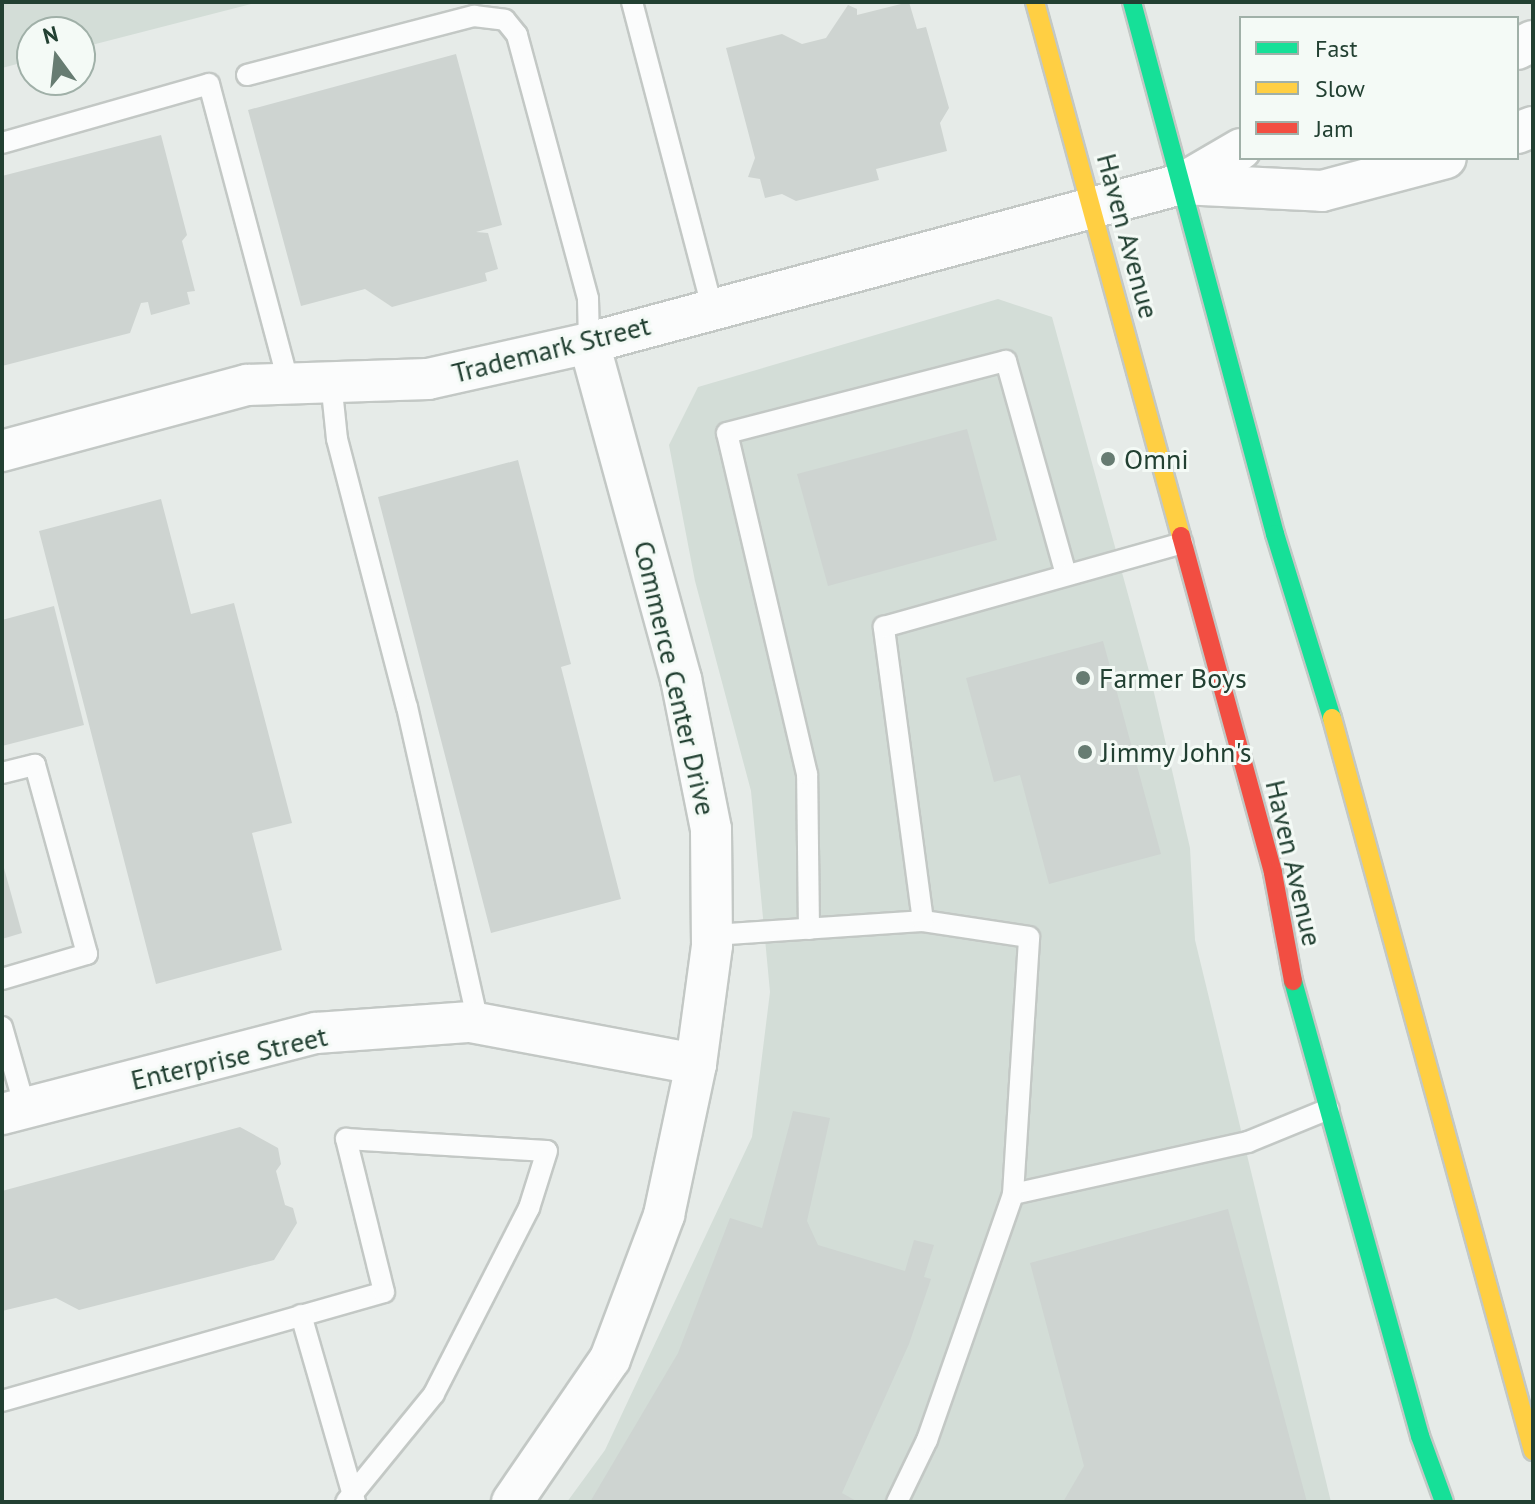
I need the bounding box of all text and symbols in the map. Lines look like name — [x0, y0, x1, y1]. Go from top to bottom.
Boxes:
north arrow — [16, 16, 96, 96]
legend — [1239, 16, 1519, 160]
text: N — [40, 19, 61, 50]
text: Fast — [1315, 33, 1358, 64]
text: Slow — [1315, 73, 1365, 104]
text: Jam — [1315, 113, 1353, 144]
street label: Haven Avenue — [1090, 149, 1166, 323]
street label: Trademark Street — [448, 308, 654, 390]
place label: Omni — [1124, 442, 1189, 476]
marker: Omni — [1099, 450, 1117, 468]
street label: Commerce Center Drive — [627, 538, 723, 818]
place label: Farmer Boys — [1099, 661, 1247, 695]
marker: Farmer Boys — [1074, 669, 1092, 687]
place label: Jimmy John's — [1101, 735, 1253, 769]
marker: Jimmy John's — [1076, 743, 1094, 761]
street label: Haven Avenue — [1258, 776, 1330, 950]
street label: Enterprise Street — [128, 1019, 330, 1097]

